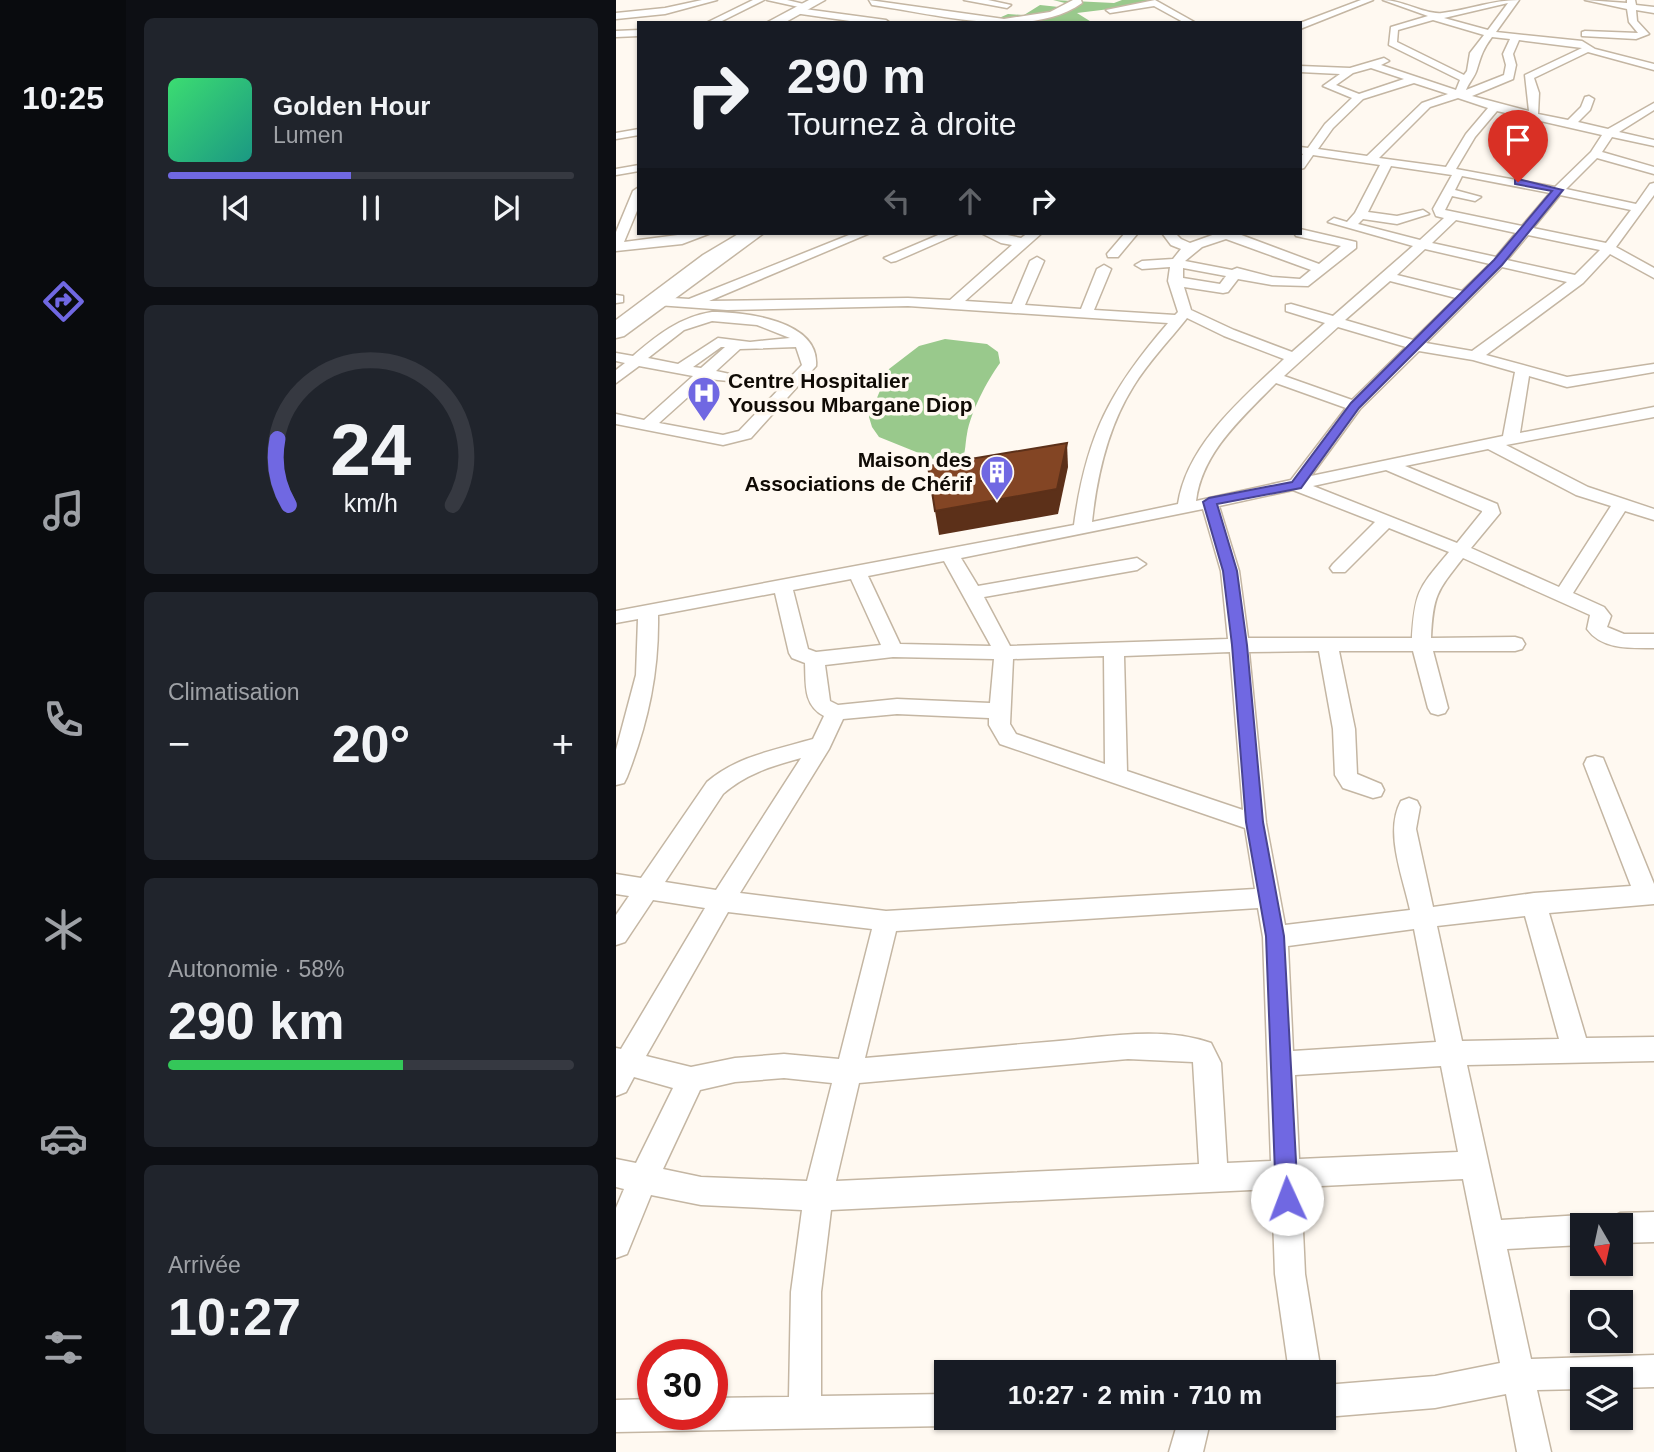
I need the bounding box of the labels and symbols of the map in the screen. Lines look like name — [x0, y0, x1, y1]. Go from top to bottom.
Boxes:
pin — [1488, 110, 1548, 182]
place label: Centre Hospitalier Youssou Mbargane Diop — [728, 369, 973, 416]
hospital icon: Centre Hospitalier Youssou Mbargane Diop — [685, 374, 723, 423]
place label: Maison des Associations de Chérif — [744, 448, 973, 495]
building icon: Maison des Associations de Chérif — [978, 453, 1016, 502]
position arrow — [1250, 1162, 1324, 1236]
north arrow — [1570, 1213, 1633, 1276]
speed limit sign: 30 — [637, 1339, 728, 1430]

